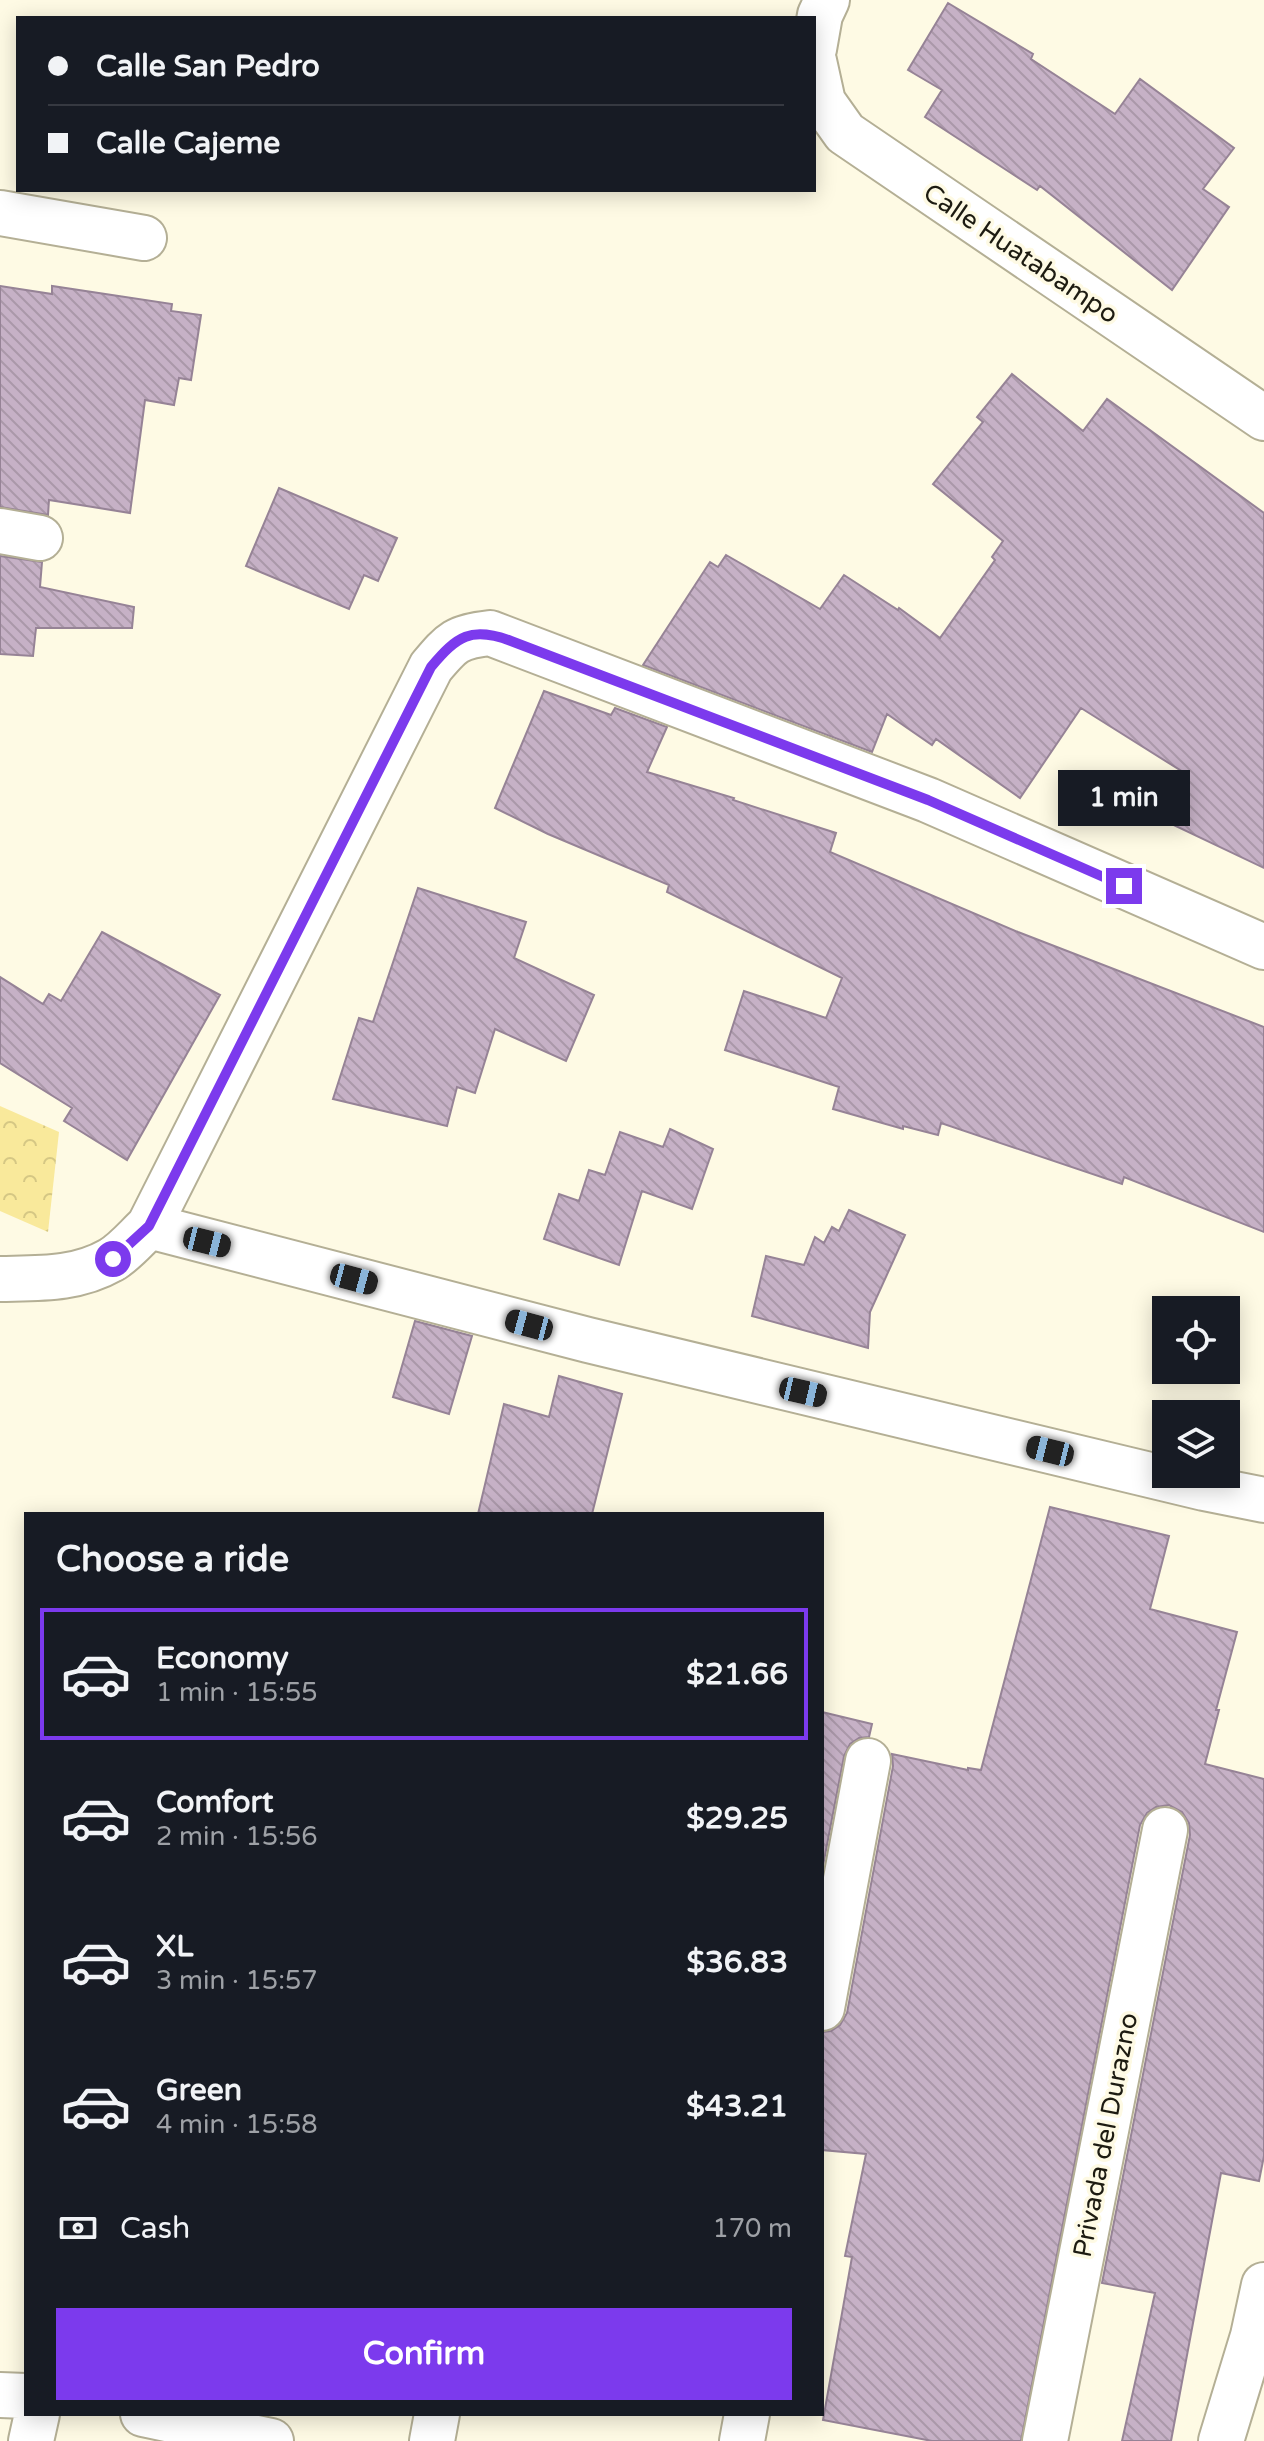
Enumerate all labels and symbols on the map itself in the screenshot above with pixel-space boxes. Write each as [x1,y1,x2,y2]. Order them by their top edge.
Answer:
street label: Calle Huatabampo [917,177,1124,330]
callout: 1 min [1058,770,1190,826]
route end [1106,868,1142,904]
car [181,1225,233,1259]
route start [95,1241,131,1277]
car [328,1261,380,1297]
car [503,1307,555,1343]
car [777,1375,829,1409]
car [1024,1434,1076,1468]
street label: Privada del Durazno [1067,2010,1144,2260]

